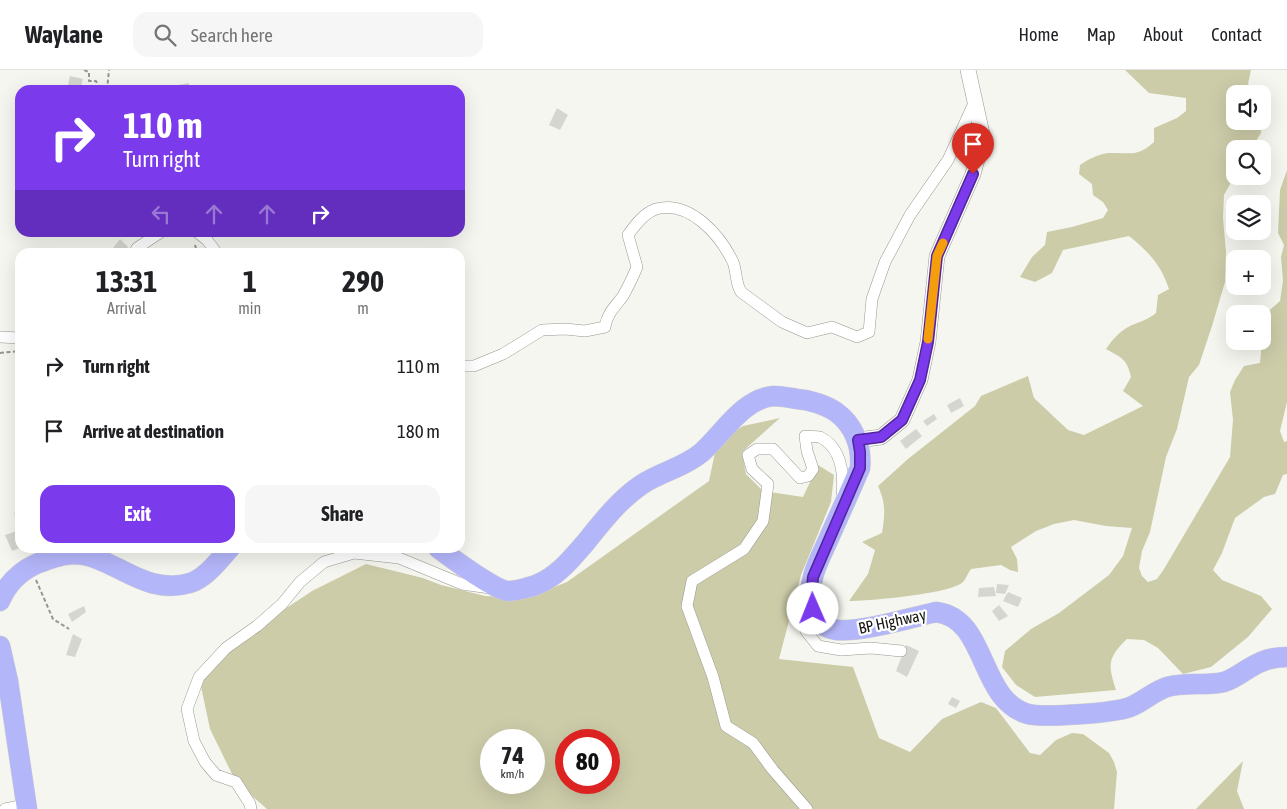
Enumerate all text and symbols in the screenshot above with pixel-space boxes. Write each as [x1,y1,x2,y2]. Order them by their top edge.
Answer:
search box [133,12,483,57]
text: Waylane [25,21,103,48]
icon: search [151,21,179,49]
text: Search here [191,24,273,46]
text: Home [1019,24,1059,45]
text: Map [1087,24,1116,45]
text: About [1144,24,1183,45]
text: Contact [1211,24,1262,45]
map controls [1226,85,1271,350]
button: sound [1226,85,1271,130]
icon: right [40,105,105,170]
text: 110 m [123,105,202,145]
pin [952,123,994,174]
icon: arrive [959,130,987,158]
button: search [1226,140,1271,185]
text: Turn right [123,146,200,172]
button: layers [1226,195,1271,240]
icon: left [147,200,175,228]
icon: ahead [200,200,228,228]
icon: ahead [253,200,281,228]
icon: right [306,200,334,228]
button: + [1226,250,1271,295]
text: 13:31 [96,264,157,298]
text: 1 [243,264,257,298]
text: 290 [342,264,384,298]
text: Arrival [107,299,146,317]
text: min [238,299,261,317]
text: m [357,299,369,317]
button: − [1226,305,1271,350]
icon: right [40,352,68,380]
text: Turn right [83,355,150,377]
text: 110 m [397,355,440,377]
icon: arrive [40,417,68,445]
text: Arrive at destination [83,420,224,442]
text: 180 m [397,420,440,442]
button: Exit [40,485,235,543]
button: Share [245,485,440,543]
position arrow [786,582,838,634]
street label: BP Highway [857,605,928,638]
speed limit sign: 80 [555,729,620,794]
text: 74 [501,741,524,769]
text: km/h [501,767,524,781]

